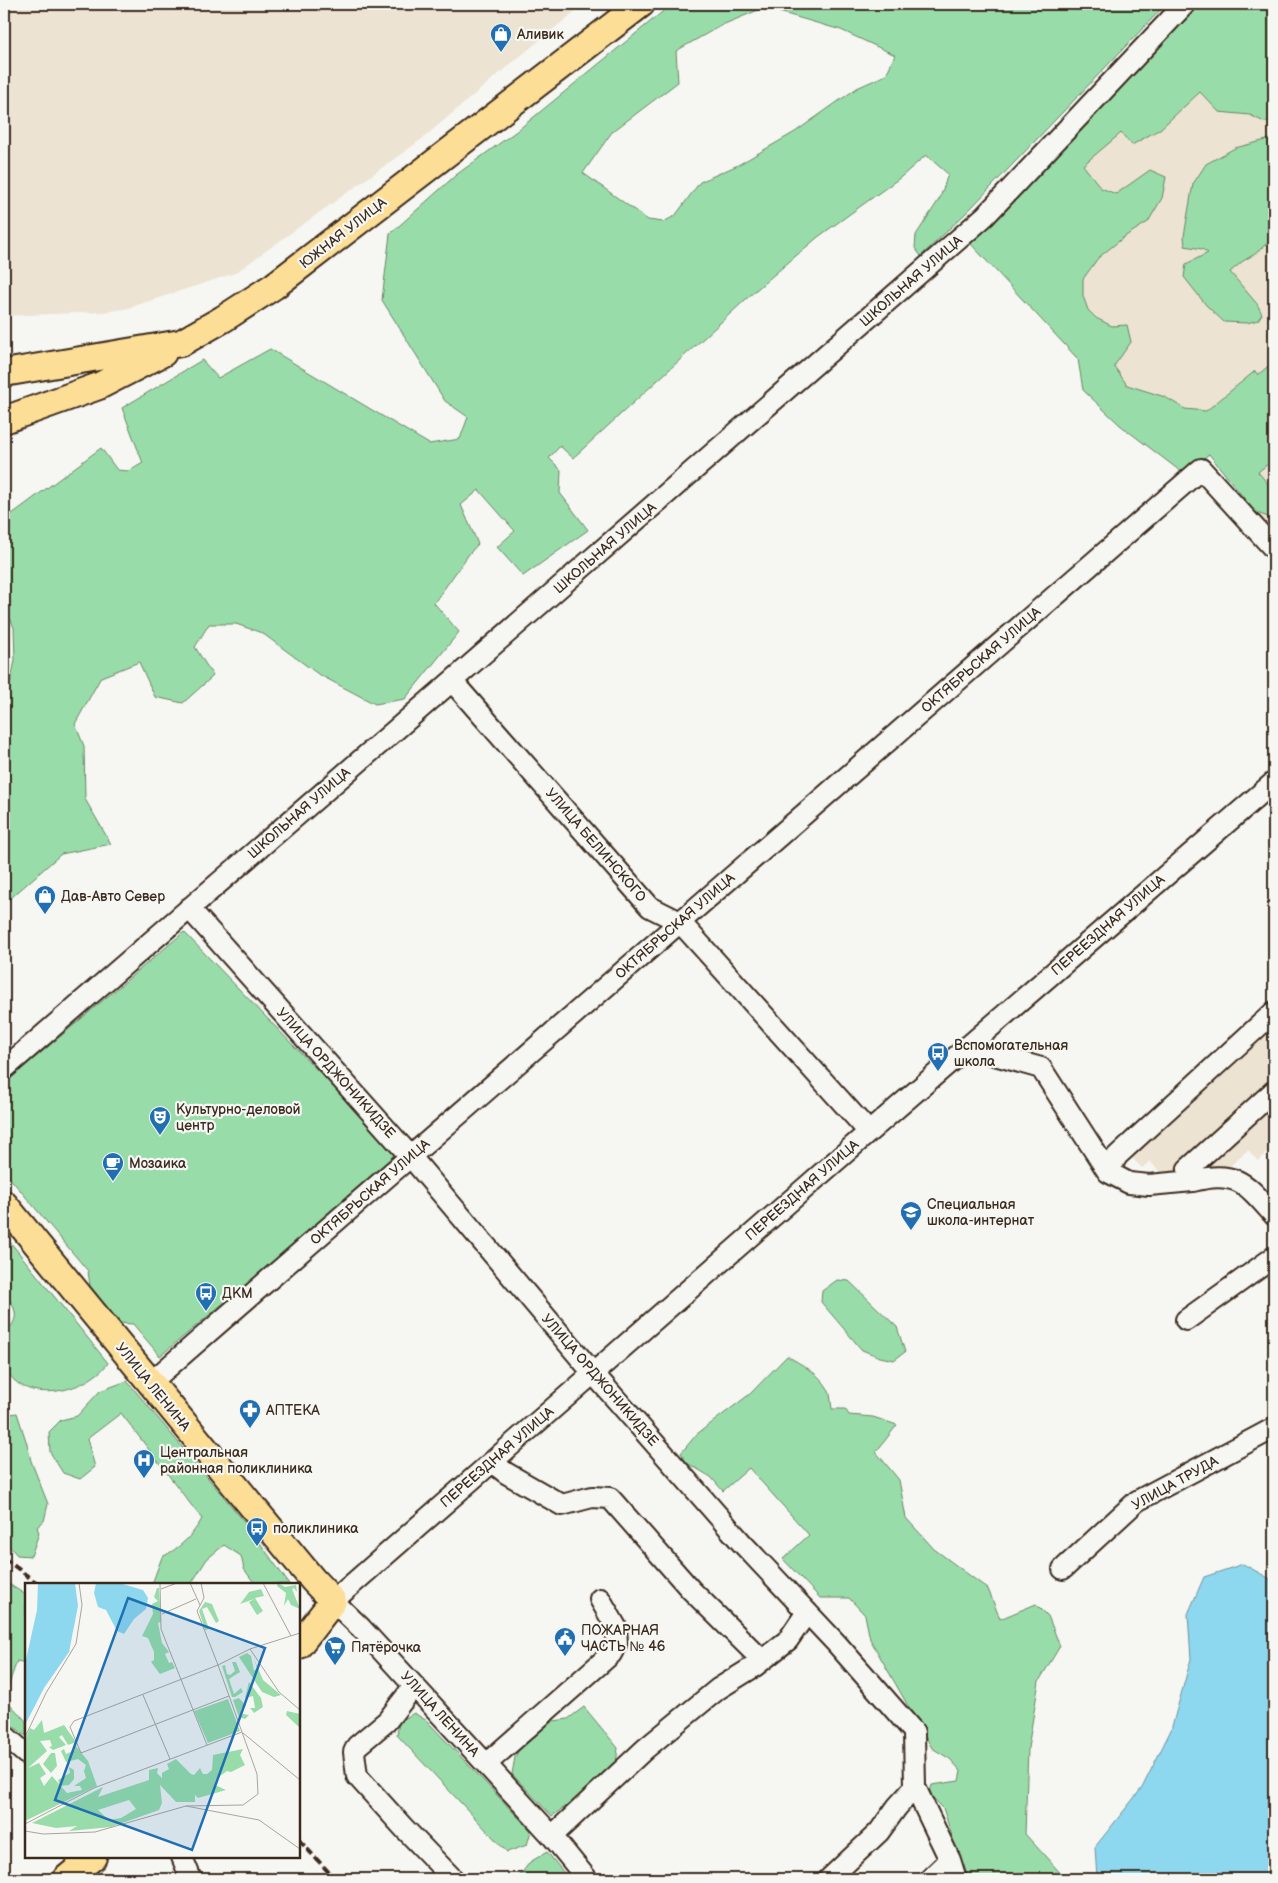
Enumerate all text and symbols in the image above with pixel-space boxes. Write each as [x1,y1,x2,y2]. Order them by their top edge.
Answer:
shop icon: Аливик [489,22,513,53]
place label: Аливик [516,26,564,43]
street label: ЮЖНАЯ УЛИЦА [296,194,390,272]
street label: ШКОЛЬНАЯ УЛИЦА [856,231,966,330]
street label: ШКОЛЬНАЯ УЛИЦА [550,498,660,597]
street label: ОКТЯБРЬСКАЯ УЛИЦА [918,603,1045,717]
street label: ШКОЛЬНАЯ УЛИЦА [244,763,354,862]
street label: УЛИЦА БЕЛИНСКОГО [542,785,650,905]
street label: ОКТЯБРЬСКАЯ УЛИЦА [612,869,739,983]
street label: ПЕРЕЕЗДНАЯ УЛИЦА [1048,871,1169,979]
shop icon: Дав-Авто Север [33,884,57,915]
place label: Дав-Авто Север [61,888,165,905]
street label: УЛИЦА ОРДЖОНИКИДЗЕ [273,1004,399,1142]
place label: Вспомогательная школа [954,1037,1068,1070]
bus stop icon: Вспомогательная школа [926,1041,950,1072]
place label: Культурно-деловой центр [176,1101,301,1134]
theatre icon: Культурно-деловой центр [148,1105,172,1136]
street label: ОКТЯБРЬСКАЯ УЛИЦА [307,1135,434,1249]
street label: ПЕРЕЕЗДНАЯ УЛИЦА [742,1136,863,1244]
cafe icon: Мозаика [101,1151,125,1182]
place label: Мозаика [129,1155,187,1172]
place label: Специальная школа-интернат [927,1196,1035,1229]
school or university icon: Специальная школа-интернат [899,1200,923,1231]
bus stop icon: ДКМ [194,1281,218,1312]
place label: ДКМ [222,1285,253,1302]
street label: УЛИЦА ОРДЖОНИКИДЗЕ [538,1311,662,1449]
street label: УЛИЦА ЛЕНИНА [112,1339,194,1435]
pharmacy icon: АПТЕКА [238,1398,262,1429]
place label: АПТЕКА [265,1402,320,1419]
street label: ПЕРЕЕЗДНАЯ УЛИЦА [437,1403,558,1511]
place label: Центральная районная поликлиника [160,1444,313,1477]
hospital icon: Центральная районная поликлиника [132,1448,156,1479]
street label: УЛИЦА ТРУДА [1129,1452,1222,1514]
bus stop icon: поликлиника [245,1516,269,1547]
place label: поликлиника [273,1520,359,1537]
inset map [25,1583,300,1858]
place label: ПОЖАРНАЯ ЧАСТЬ № 46 [581,1622,666,1655]
public building icon: ПОЖАРНАЯ ЧАСТЬ № 46 [553,1626,577,1657]
supermarket icon: Пятёрочка [323,1635,347,1666]
place label: Пятёрочка [351,1639,422,1656]
street label: УЛИЦА ЛЕНИНА [397,1668,483,1761]

